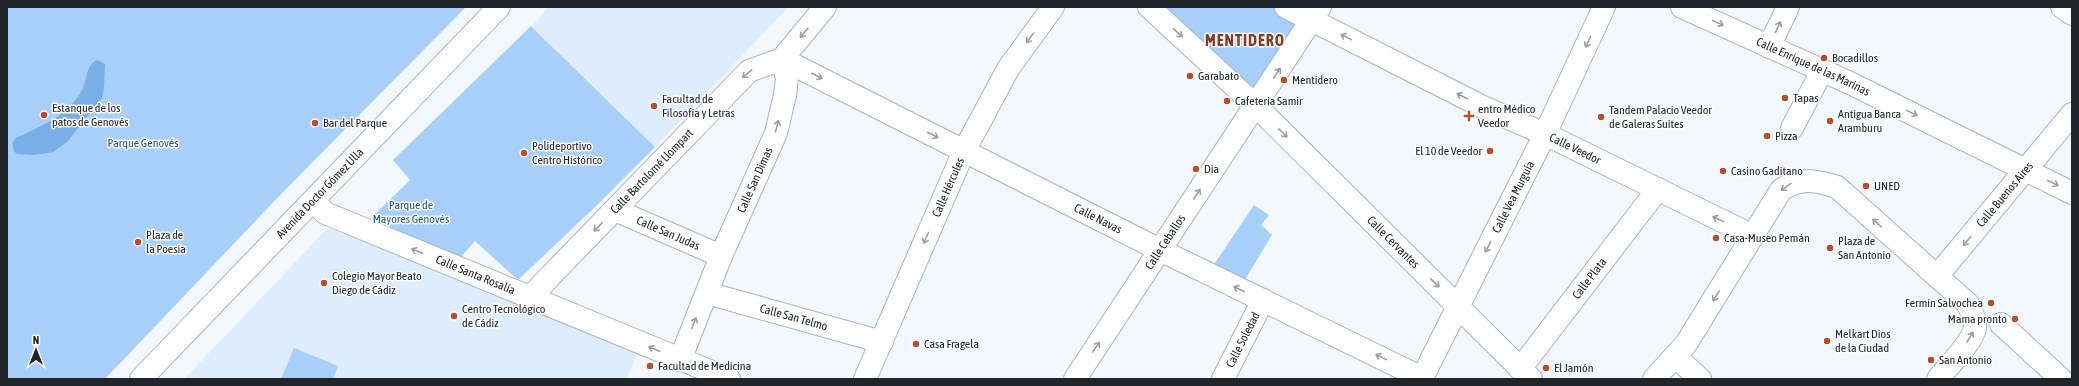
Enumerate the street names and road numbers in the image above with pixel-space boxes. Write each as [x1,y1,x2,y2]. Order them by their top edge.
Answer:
street label: Calle Enrique de las Marinas [1754,35,1872,99]
street label: Calle Bartolomé Llompart [608,126,696,217]
street label: Calle Veedor [1547,130,1603,167]
street label: Avenida Doctor Gómez Ulla [273,145,367,241]
street label: Calle San Dimas [734,145,776,215]
street label: Calle Hércules [929,155,967,219]
street label: Calle Vea Murguía [1489,158,1537,235]
street label: Calle Buenos Aires [1974,159,2036,230]
street label: Calle Navas [1072,201,1124,237]
street label: Calle Ceballos [1142,212,1188,272]
street label: Calle San Judas [634,213,702,253]
street label: Calle Cervantes [1364,213,1422,271]
street label: Calle Santa Rosalía [434,252,517,297]
street label: Calle Plata [1569,255,1610,302]
street label: Calle San Telmo [758,301,830,334]
street label: Calle Soledad [1223,310,1263,370]

